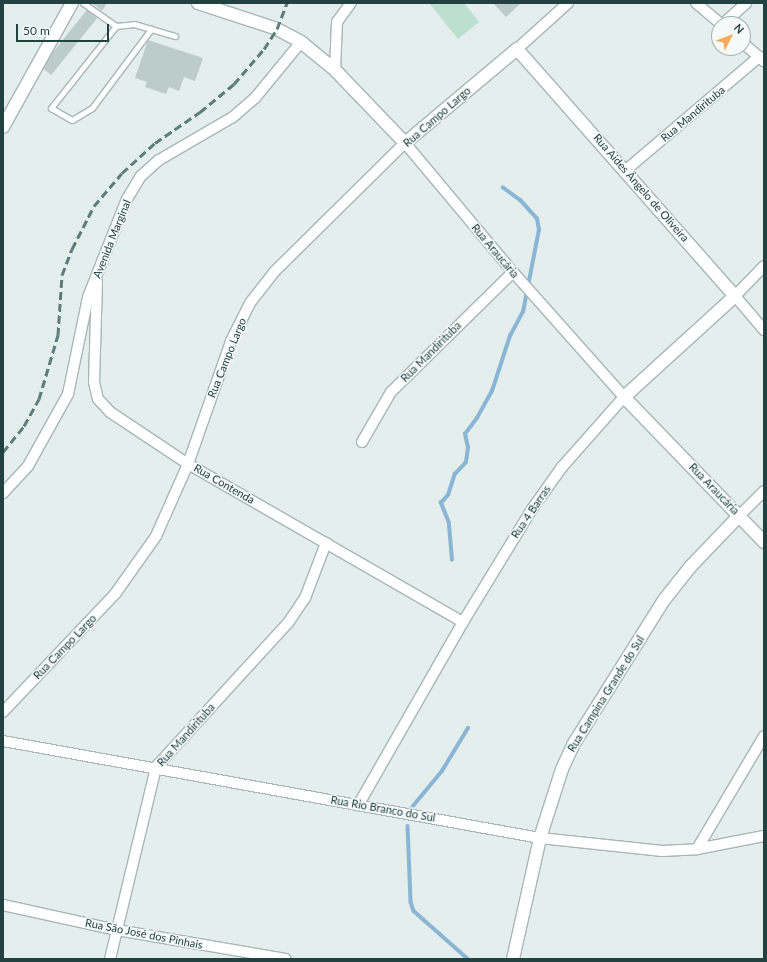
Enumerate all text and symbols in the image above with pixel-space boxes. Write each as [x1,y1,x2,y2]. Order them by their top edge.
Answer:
scale bar [18,16,111,42]
north arrow [711,16,751,56]
text: N [732,21,747,36]
text: 50 m [23,23,50,38]
street label: Rua Mandirituba [658,83,728,145]
street label: Rua Campo Largo [401,84,473,150]
street label: Rua Aides Ângelo de Oliveira [590,131,692,245]
street label: Avenida Marginal [90,198,134,280]
street label: Rua Araucária [468,221,522,281]
street label: Rua Campo Largo [205,316,249,400]
street label: Rua Mandirituba [398,319,464,385]
street label: Rua Araucária [686,460,742,518]
street label: Rua Contenda [191,461,257,507]
street label: Rua 4 Barras [508,483,554,541]
street label: Rua Campo Largo [31,612,99,682]
street label: Rua Campina Grande do Sul [565,634,647,754]
street label: Rua Mandirituba [154,701,218,769]
street label: Rua Rio Branco do Sul [330,793,436,825]
street label: Rua São José dos Pinhais [84,916,204,952]

